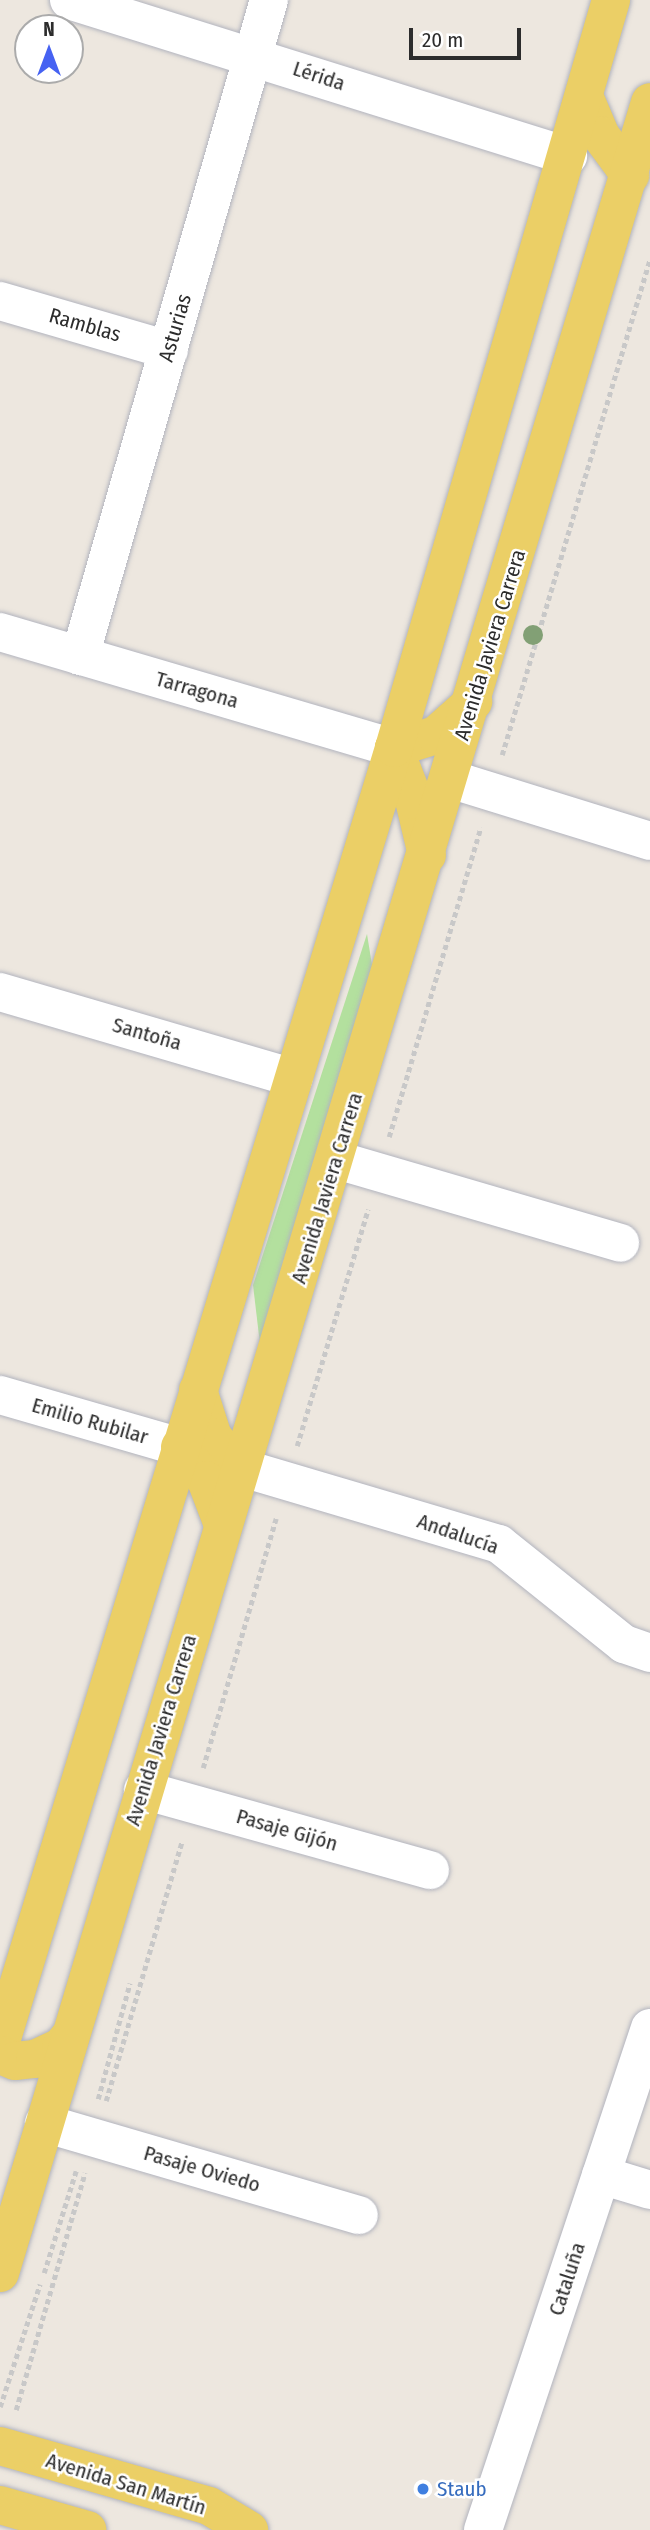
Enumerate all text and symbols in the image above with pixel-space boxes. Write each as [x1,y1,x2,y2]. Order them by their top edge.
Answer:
north arrow [14,14,84,84]
scale bar [412,14,524,58]
text: N [43,18,55,41]
text: 20 m [422,27,463,53]
street label: Lérida [290,56,348,96]
street label: Asturias [153,291,197,365]
street label: Ramblas [46,303,124,347]
street label: Avenida Javiera Carrera [449,546,531,744]
street label: Tarragona [153,666,241,714]
street label: Santoña [110,1012,184,1056]
street label: Avenida Javiera Carrera [286,1089,368,1287]
street label: Emilio Rubilar [29,1392,151,1450]
street label: Andalucía [414,1508,502,1560]
street label: Avenida Javiera Carrera [120,1631,202,1829]
street label: Pasaje Gijón [233,1804,341,1856]
street label: Pasaje Oviedo [141,2140,263,2198]
street label: Cataluña [543,2239,591,2319]
street label: Avenida San Martín [43,2448,209,2520]
place label: Staub [437,2476,487,2502]
marker: Staub [415,2481,431,2497]

